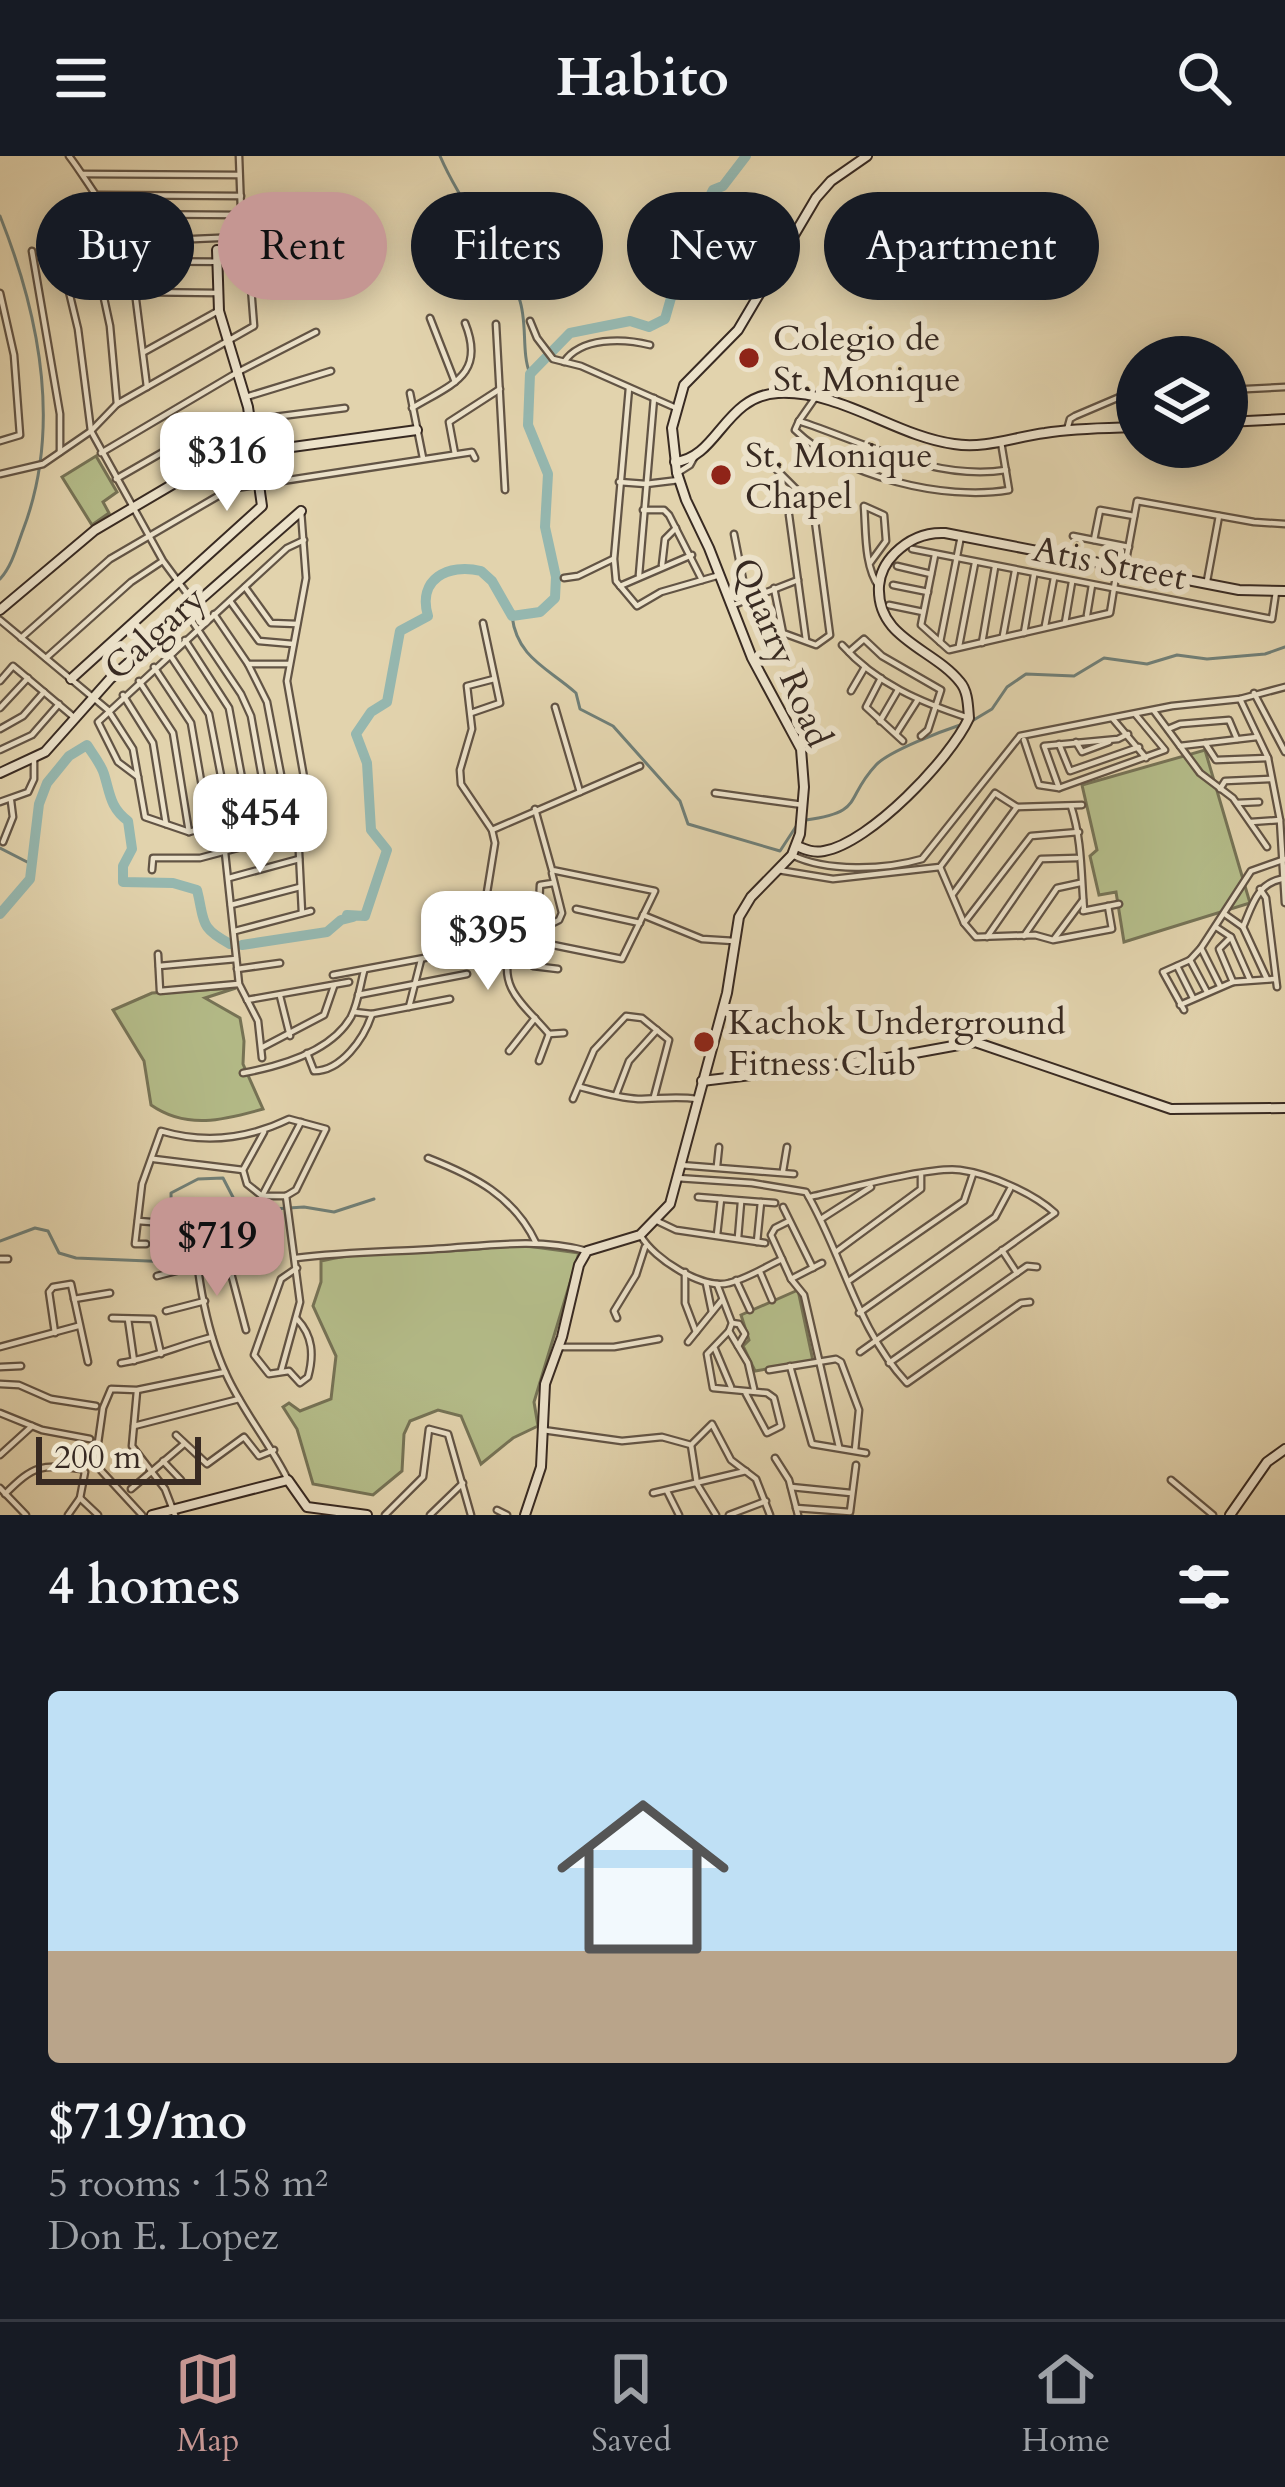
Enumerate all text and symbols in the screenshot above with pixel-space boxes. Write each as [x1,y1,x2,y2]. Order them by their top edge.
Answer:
text: Habito [556,42,729,115]
icon: menu [48,45,114,111]
icon: search [1171,45,1237,111]
chip: Buy [36,192,194,300]
chip: Rent [218,192,387,300]
chip: Filters [411,192,603,300]
chip: New [627,192,800,300]
chip: Apartment [824,192,1099,300]
place label: Colegio de St. Monique [773,314,961,404]
map controls [1116,336,1248,468]
button: layers [1116,336,1248,468]
marker: Colegio de St. Monique [736,345,762,371]
pin: $316 [156,412,298,514]
text: $316 [187,424,267,477]
place label: St. Monique Chapel [745,431,933,521]
marker: St. Monique Chapel [708,462,734,488]
street label: Atis Street [1029,525,1191,602]
street label: Quarry Road [720,551,843,754]
street label: Calgary [94,575,216,692]
pin: $454 [189,774,331,876]
text: $454 [220,786,300,839]
pin: $395 [417,891,559,993]
text: $395 [448,903,528,956]
place label: Kachok Underground Fitness Club [728,998,1066,1088]
marker: Kachok Underground Fitness Club [691,1029,717,1055]
pin: $719 [146,1197,288,1299]
text: $719 [177,1209,257,1262]
scale bar [36,1431,201,1484]
text: 200 m [54,1435,141,1480]
text: 4 homes [48,1552,240,1622]
icon: filters [1171,1554,1237,1620]
icon: home [535,1769,751,1985]
text: $719/mo [48,2087,247,2157]
text: 5 rooms · 158 m² [48,2157,328,2210]
text: Don E. Lopez [48,2210,278,2263]
tab: Map [175,2346,241,2463]
tab: Saved [591,2346,671,2463]
tab: Home [1022,2346,1110,2463]

